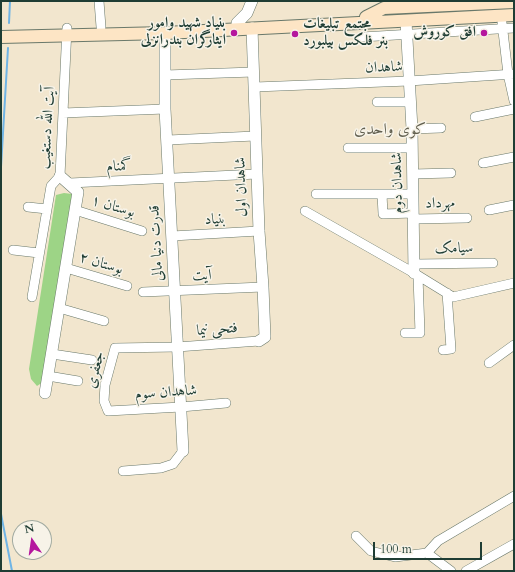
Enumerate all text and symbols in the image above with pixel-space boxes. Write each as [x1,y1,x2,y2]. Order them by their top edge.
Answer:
place label: بنیاد شهید وامور ایثارگران بندرانزلی [141,15,226,50]
place label: مجتمع تبلیغات بنر فلکس بیلبورد [303,16,388,51]
place label: افق کوروش [413,24,476,42]
marker: بنیاد شهید وامور ایثارگران بندرانزلی [229,28,239,38]
marker: افق کوروش [479,28,489,38]
marker: مجتمع تبلیغات بنر فلکس بیلبورد [290,29,300,39]
street label: شاهدان [365,58,403,78]
street label: آیت الله دستغیب [37,86,59,170]
district label: کوی واحدی [354,120,426,140]
street label: شاهدان دوم [388,152,408,214]
street label: گمنام [106,157,132,177]
street label: شاهدان اول [232,157,252,217]
street label: بوستان ۱ [89,192,137,222]
street label: مهرداد [425,195,455,213]
street label: قدرت دنیا مالی [146,204,168,282]
street label: بنیاد [204,210,226,230]
street label: سیامک [435,240,473,258]
street label: بوستان ۲ [77,249,125,279]
street label: آیت [192,267,212,285]
street label: فتحی نیما [196,320,238,340]
street label: جعفری [83,350,109,390]
street label: شاهدان سوم [134,382,198,404]
north arrow [12,520,52,560]
text: N [23,520,36,537]
scale bar [375,534,484,560]
text: 100 m [380,541,412,557]

